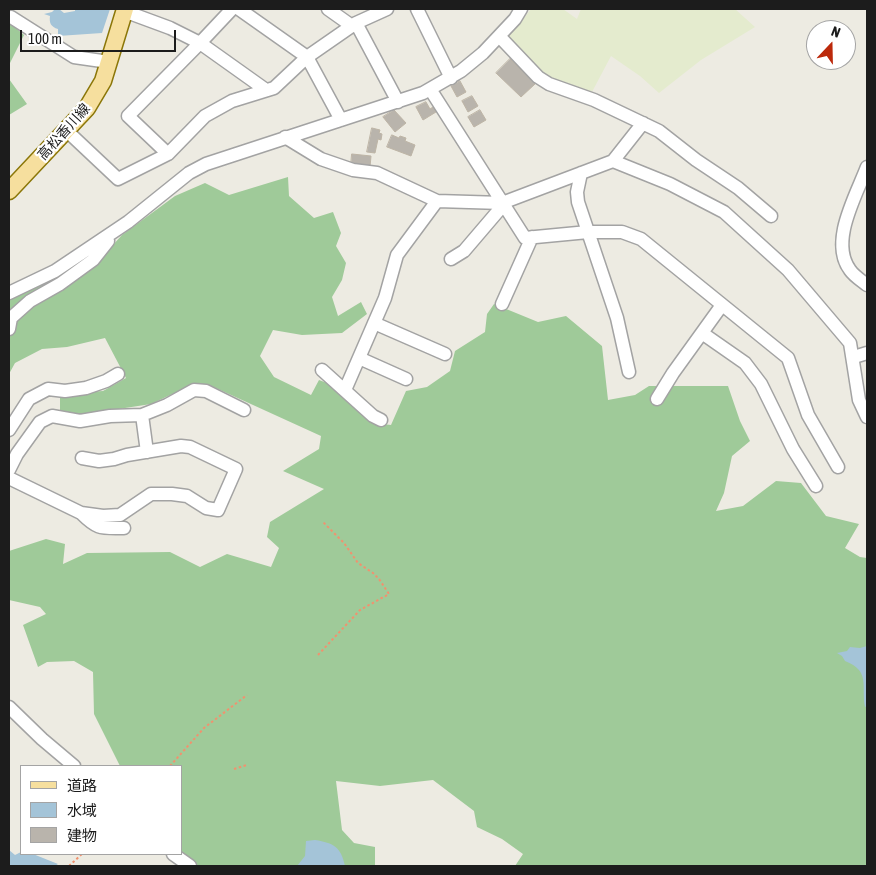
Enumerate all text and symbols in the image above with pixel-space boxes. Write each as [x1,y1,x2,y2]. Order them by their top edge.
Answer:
scale bar [22,20,179,52]
north arrow [806,20,856,70]
text: N [829,23,843,41]
text: 100 m [28,30,62,47]
street label: 高松香川線 [34,100,94,164]
legend [20,765,182,855]
text: 道路 [67,777,97,794]
text: 水域 [67,802,97,819]
text: 建物 [67,827,97,844]

